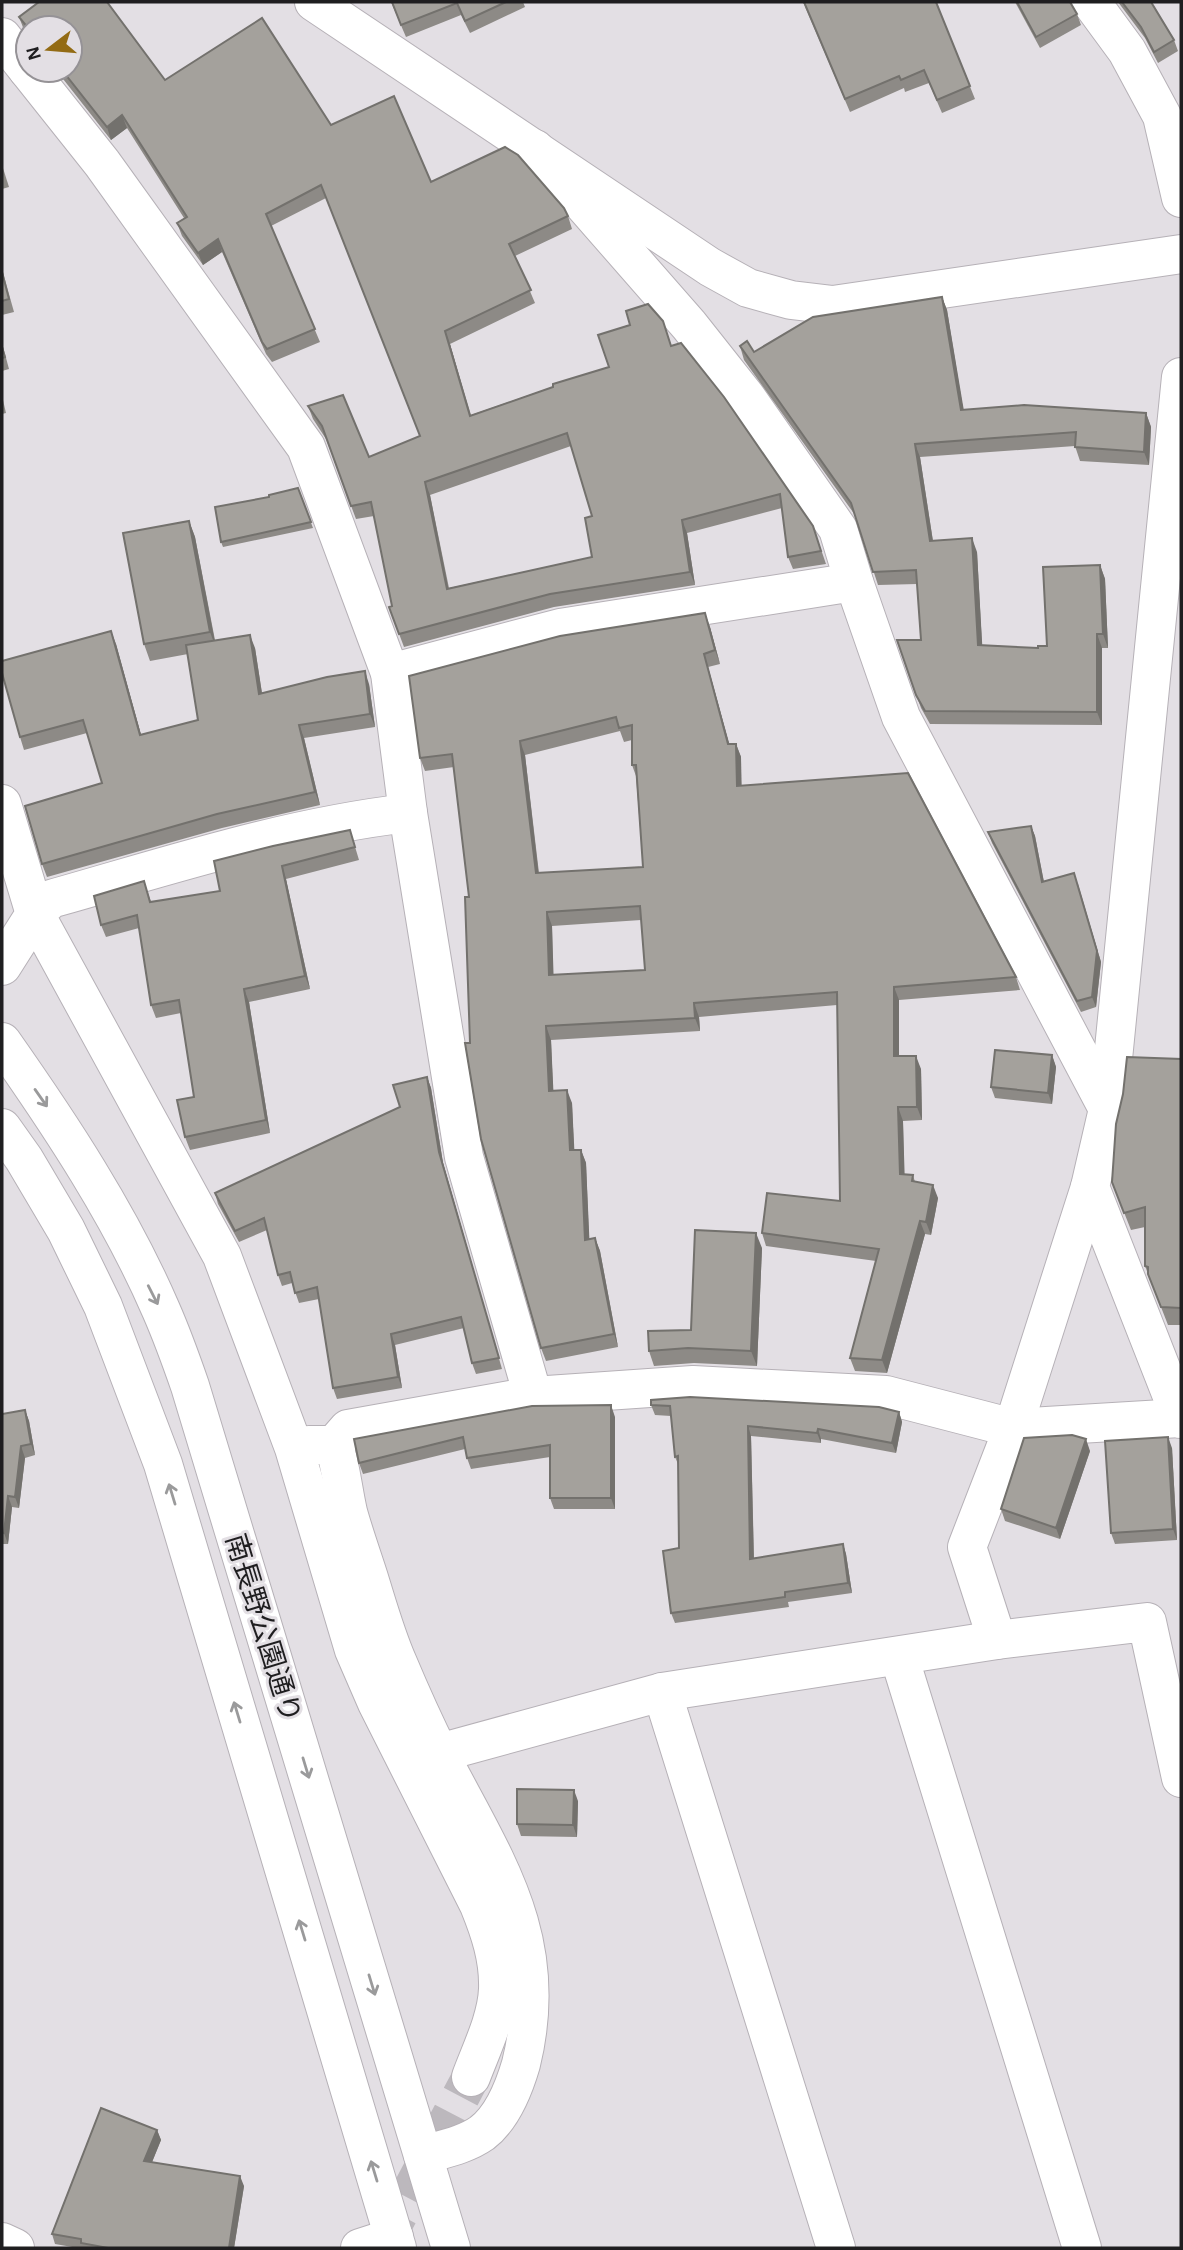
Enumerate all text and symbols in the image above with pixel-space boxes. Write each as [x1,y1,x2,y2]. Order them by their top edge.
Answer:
north arrow [14,14,84,84]
text: N [23,44,45,62]
one-way arrow [34,1088,48,1107]
one-way arrow [147,1284,161,1305]
one-way arrow [164,1483,177,1505]
street label: 南長野公園通り [220,1530,306,1726]
one-way arrow [229,1701,242,1723]
one-way arrow [300,1756,313,1778]
one-way arrow [294,1919,307,1941]
one-way arrow [366,1974,379,1996]
one-way arrow [367,2160,380,2182]

